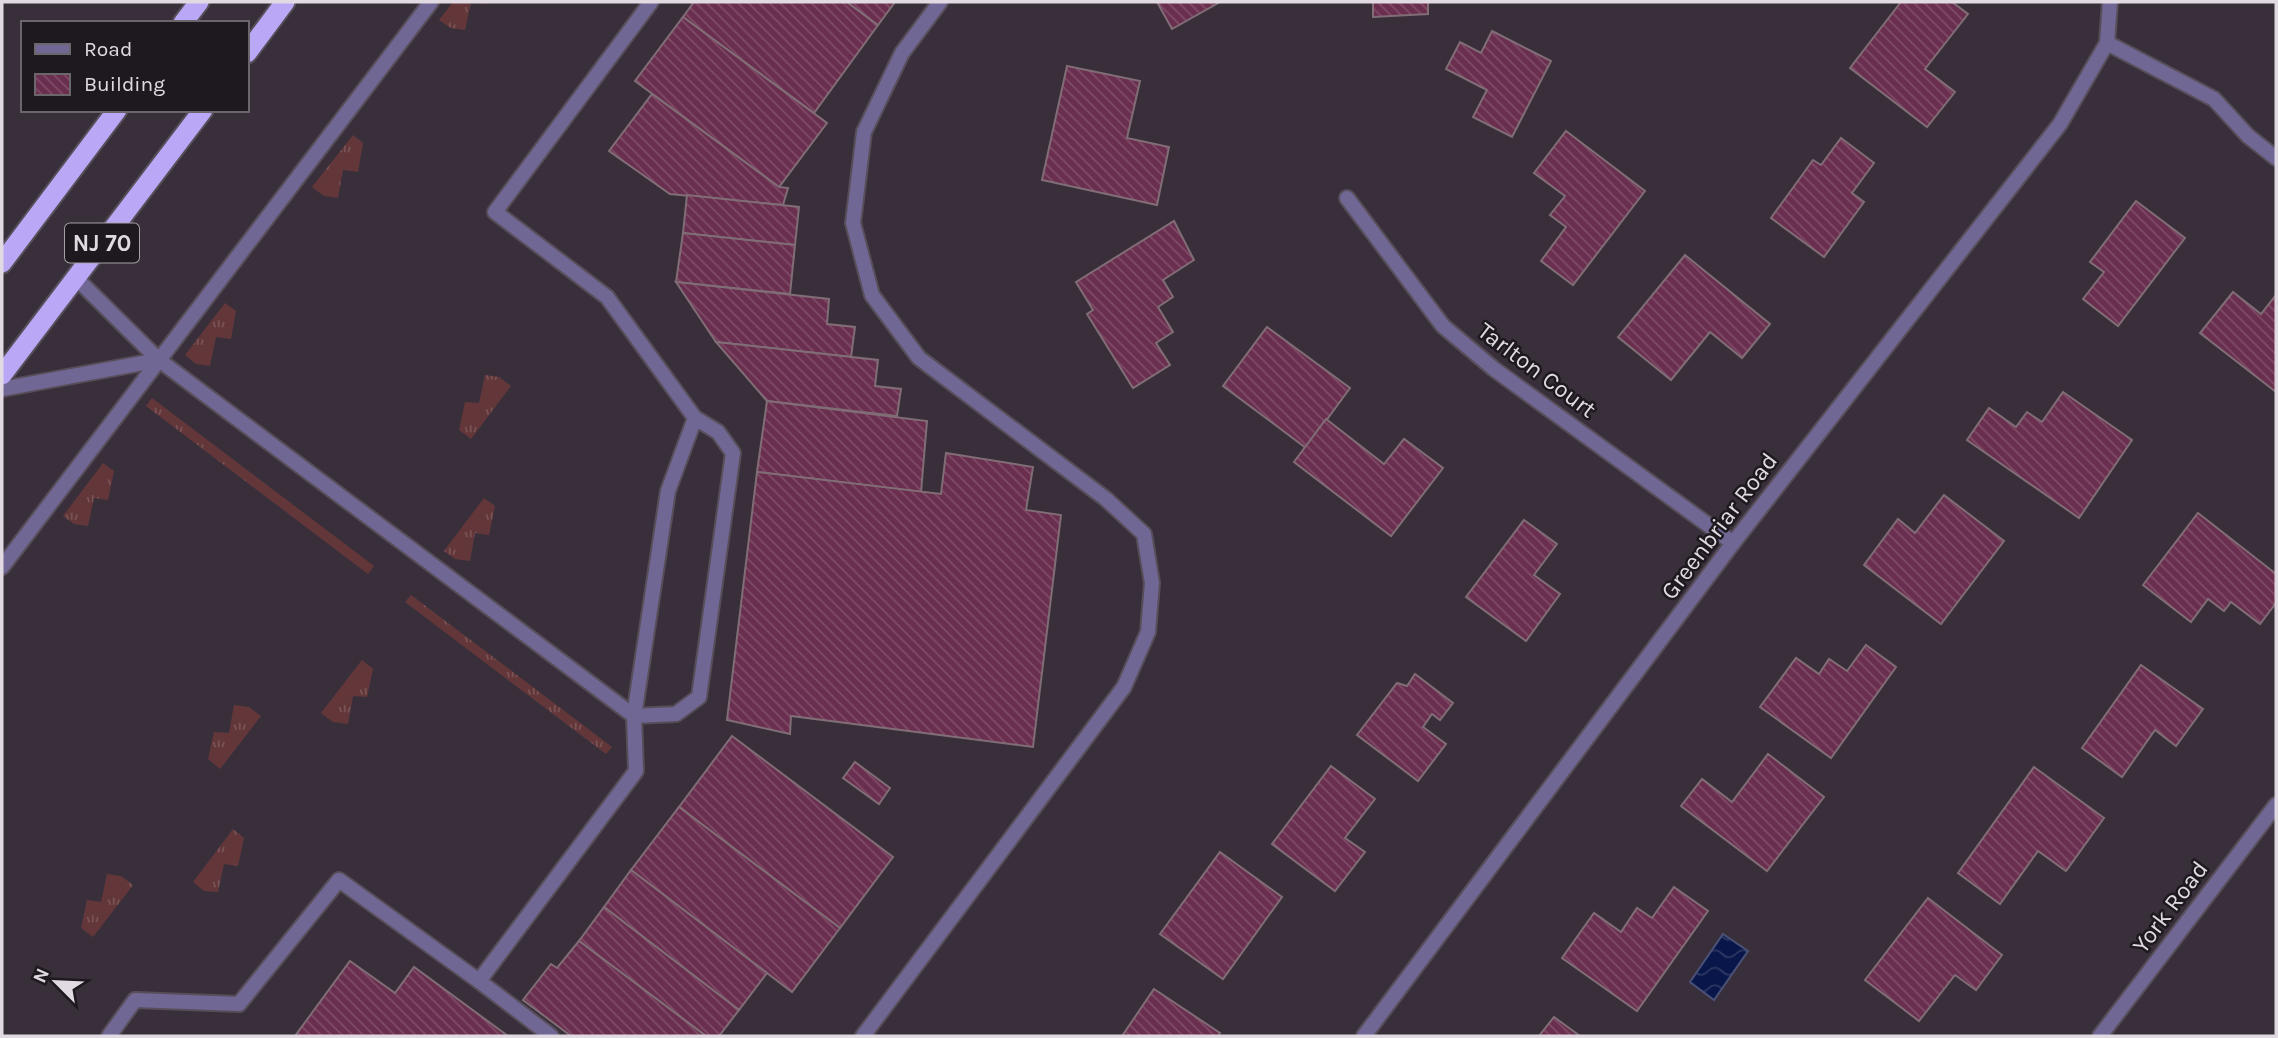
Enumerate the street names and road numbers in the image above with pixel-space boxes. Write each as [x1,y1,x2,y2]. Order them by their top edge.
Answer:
road number: NJ 70 [65,224,139,262]
street label: Tarlton Court [1472,316,1602,424]
street label: Greenbriar Road [1655,447,1783,605]
street label: York Road [2126,855,2214,959]

